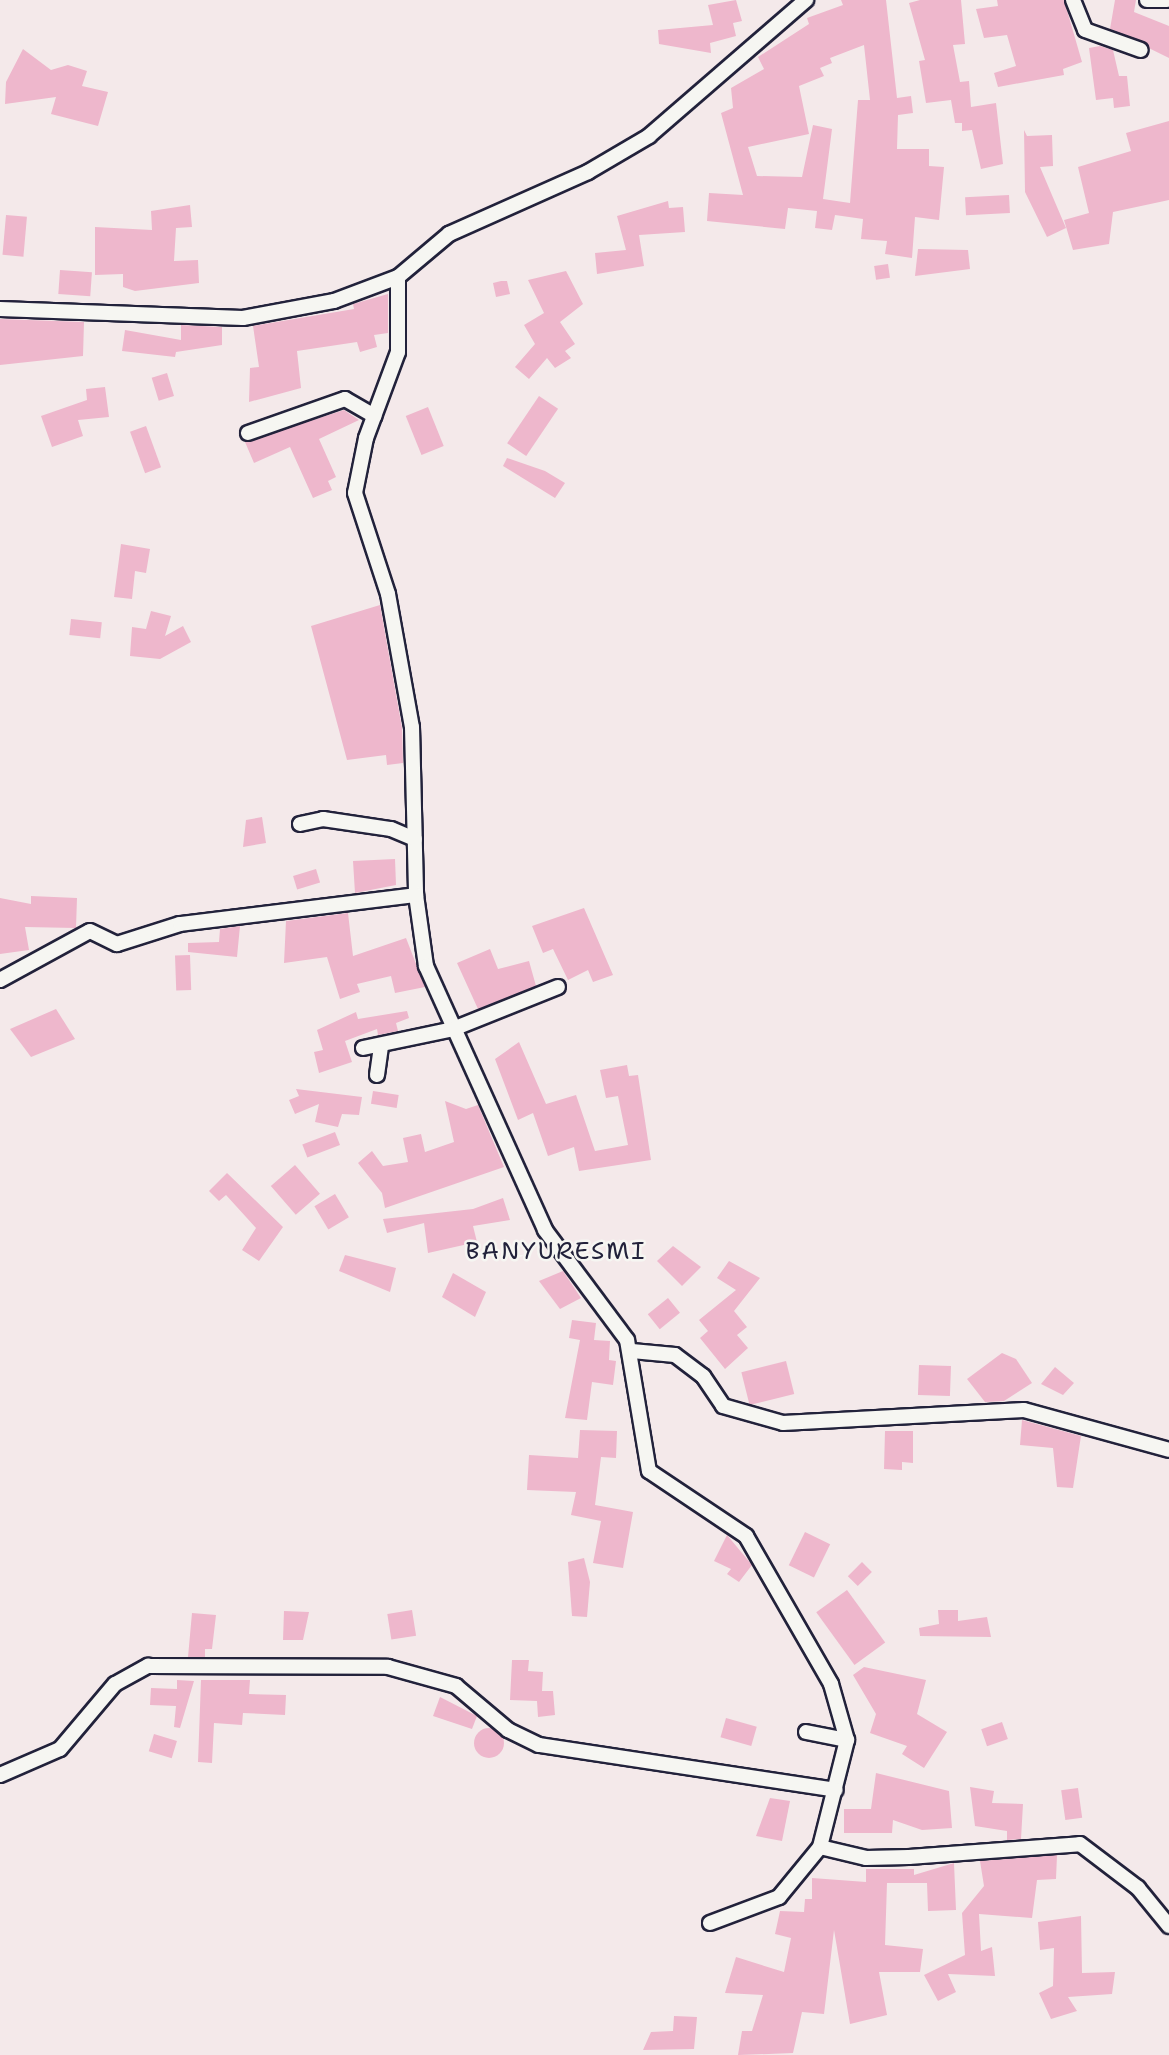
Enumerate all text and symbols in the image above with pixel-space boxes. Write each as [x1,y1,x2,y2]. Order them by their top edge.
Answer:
district label: BANYURESMI [467,1238,645,1266]

